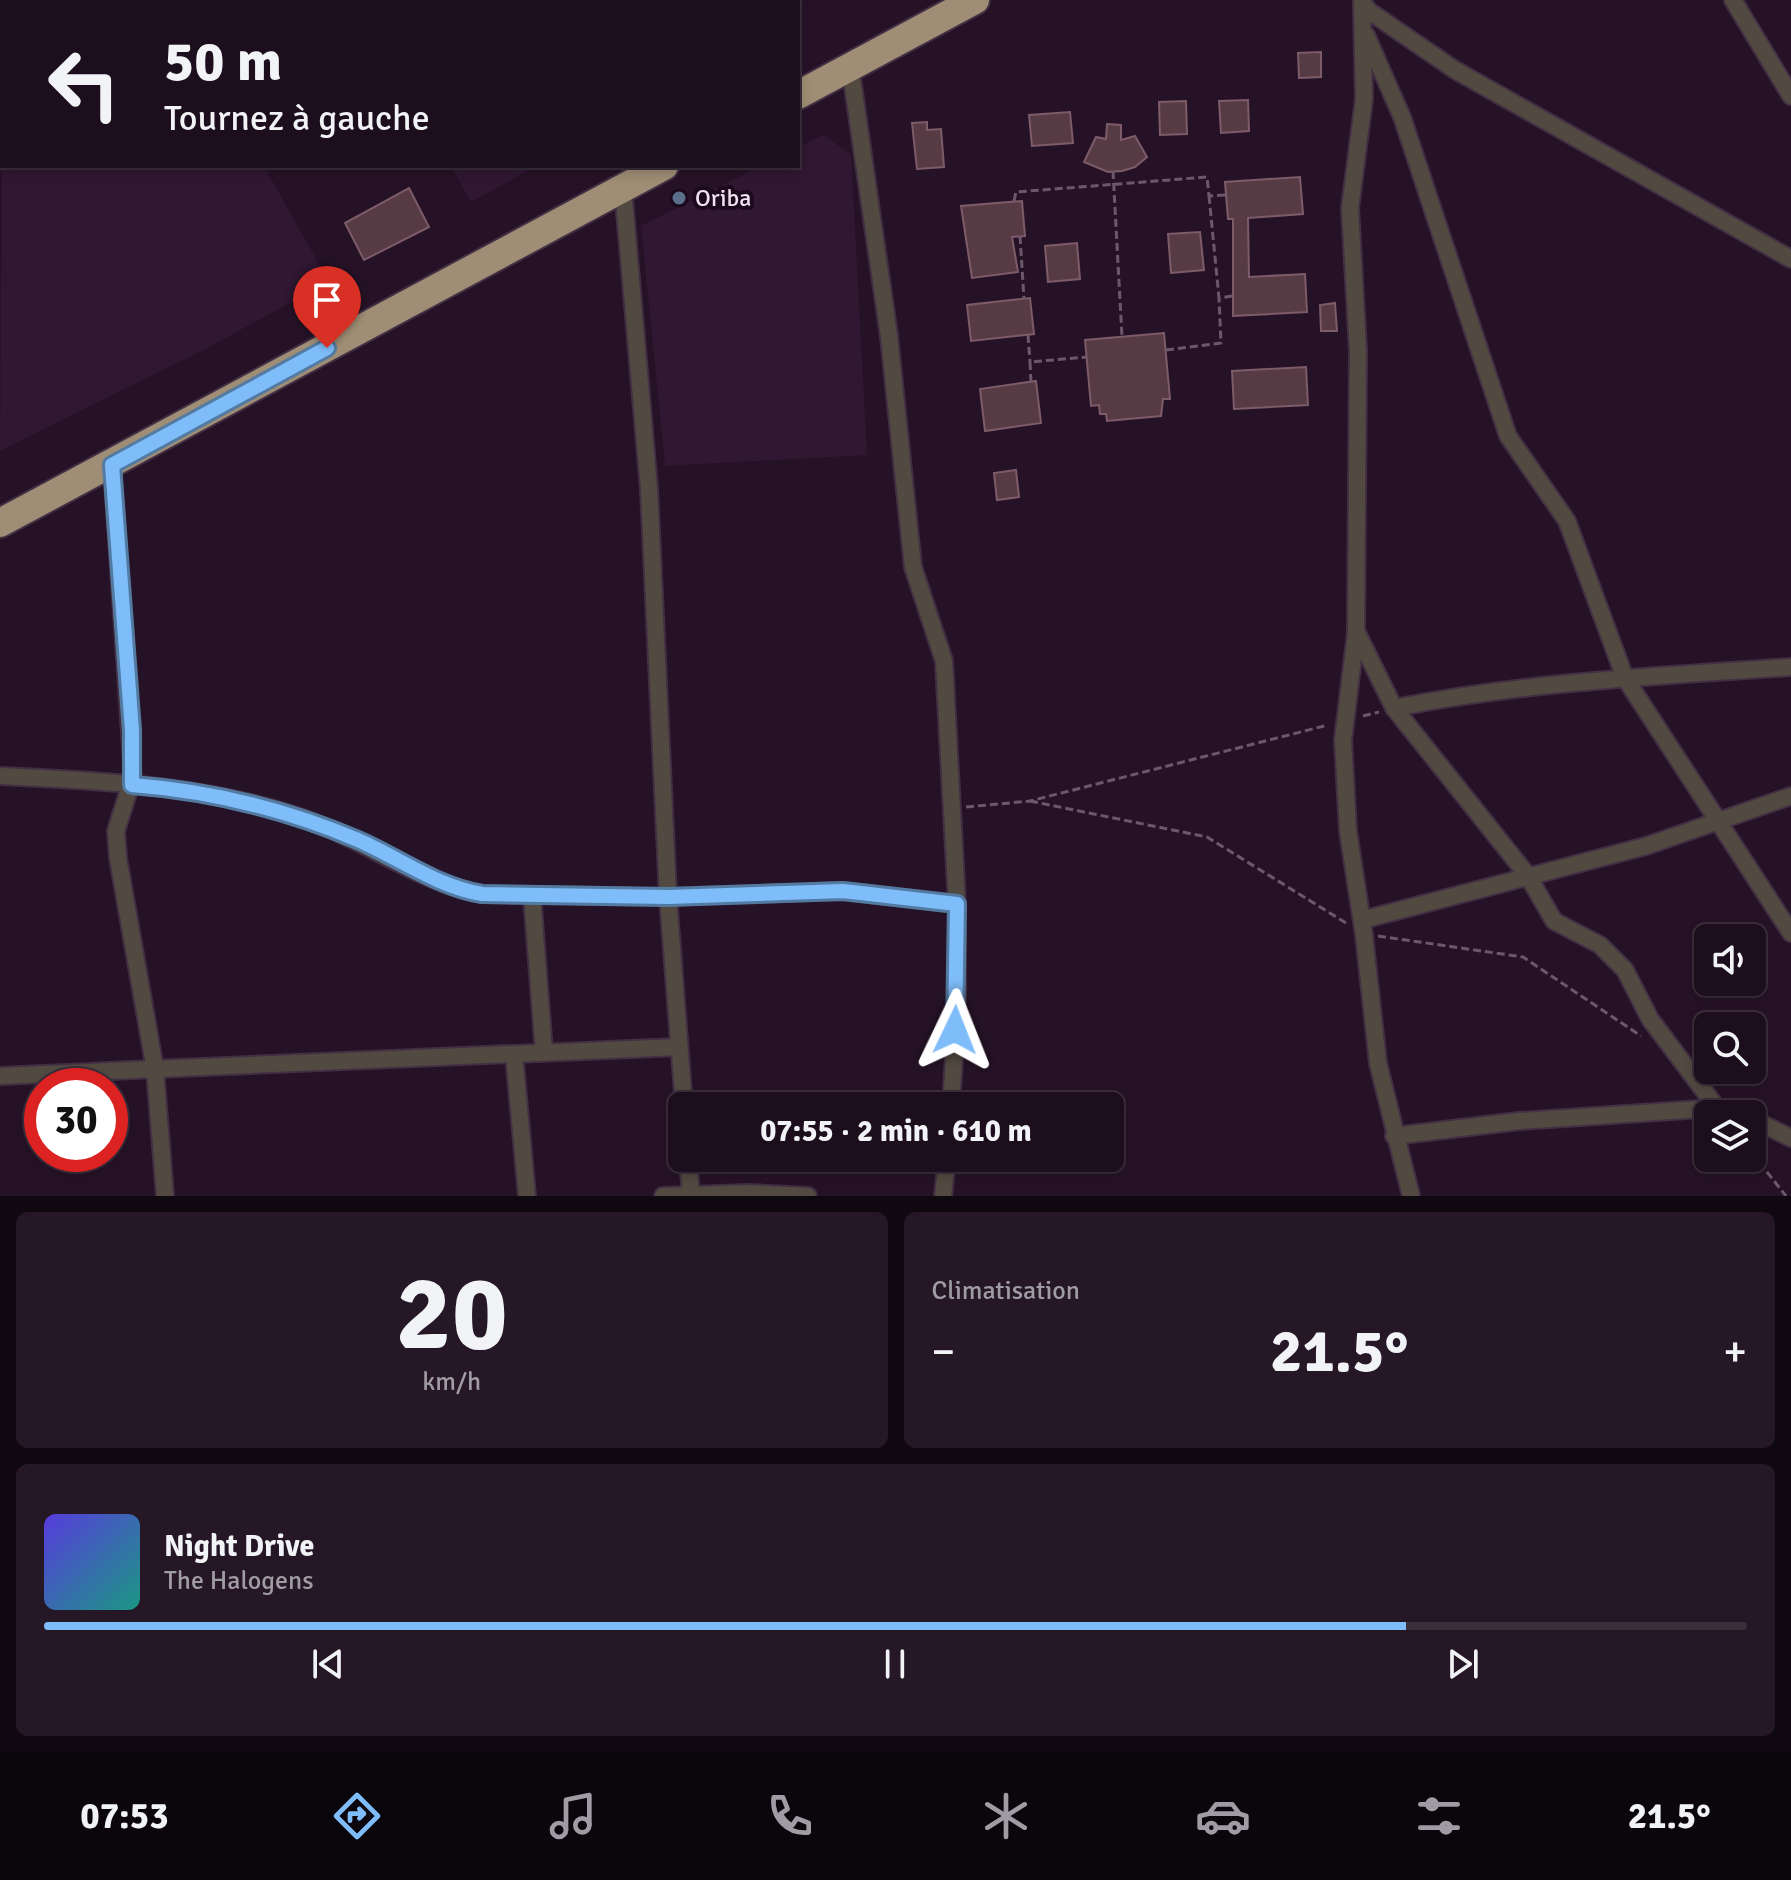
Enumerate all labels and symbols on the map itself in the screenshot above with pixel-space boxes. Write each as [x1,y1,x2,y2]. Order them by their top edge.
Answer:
place label: Oriba [695,183,751,213]
marker: Oriba [670,189,688,207]
pin [293,266,361,348]
position arrow [913,988,997,1072]
speed limit sign: 30 [24,1068,128,1172]

